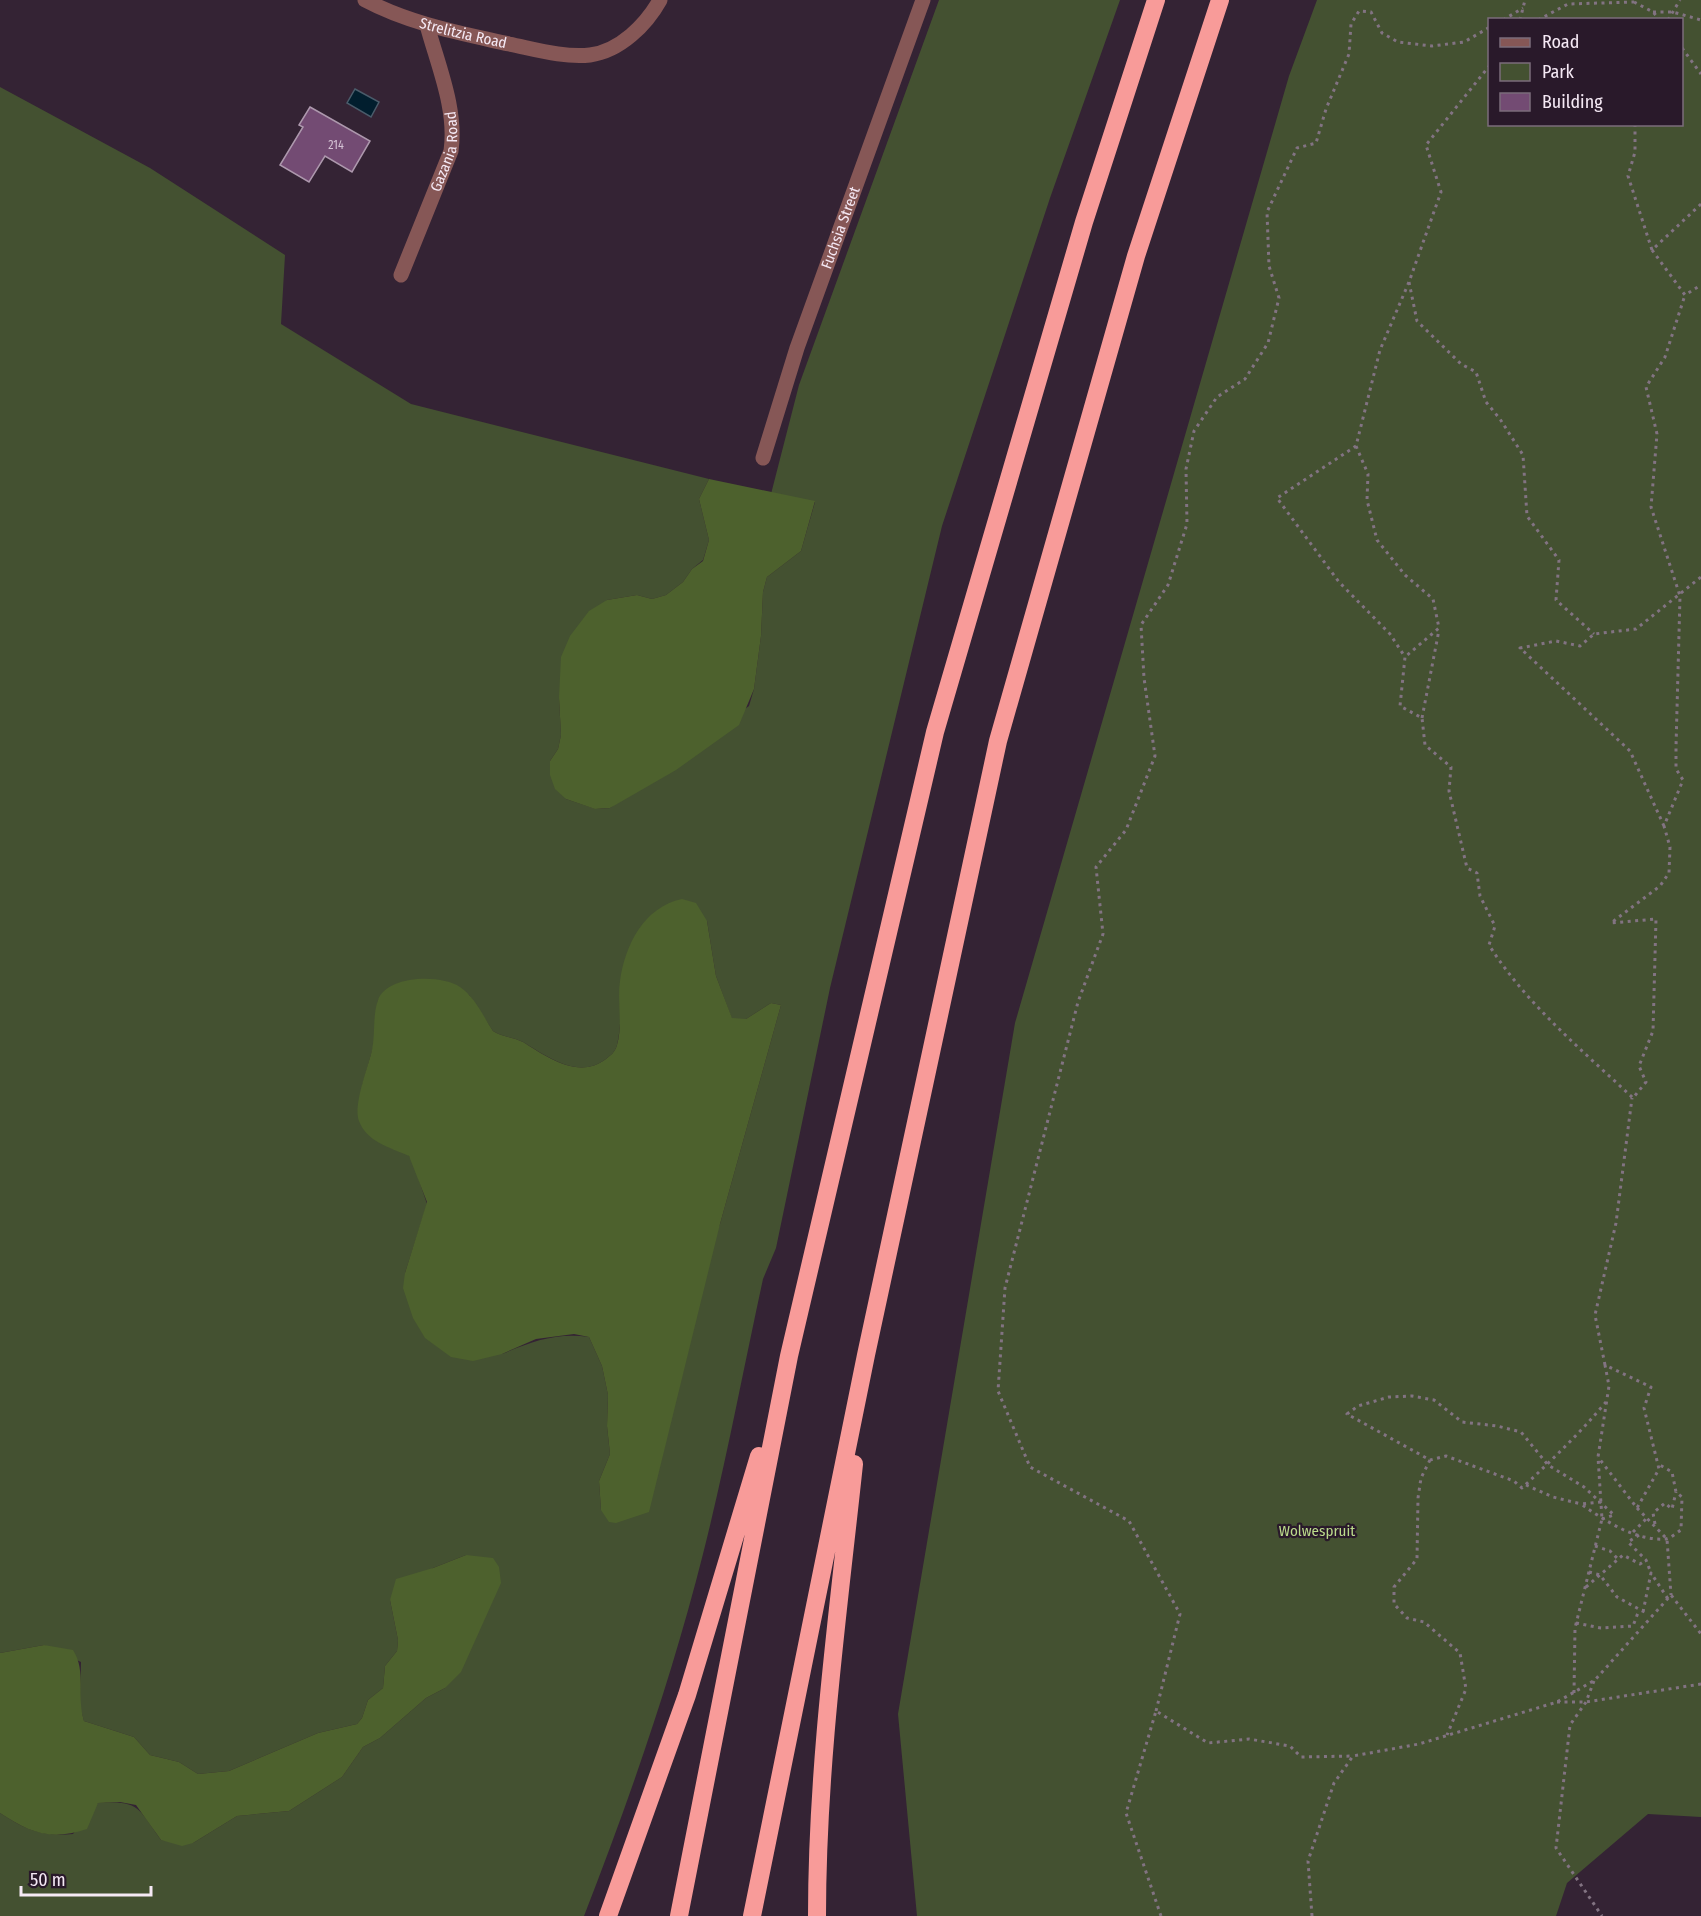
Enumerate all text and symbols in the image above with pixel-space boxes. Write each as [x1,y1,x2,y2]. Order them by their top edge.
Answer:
street label: Strelitzia Road [417,14,508,52]
legend [1488,18,1683,126]
text: Road [1542,31,1579,53]
text: Park [1542,61,1575,83]
text: Building [1542,91,1603,113]
street label: Gazania Road [427,110,461,194]
house number: 214 [328,138,344,152]
street label: Fuchsia Street [817,184,864,271]
park label: Wolwespruit [1279,1522,1355,1540]
scale bar [21,1859,152,1897]
text: 50 m [30,1869,66,1891]

